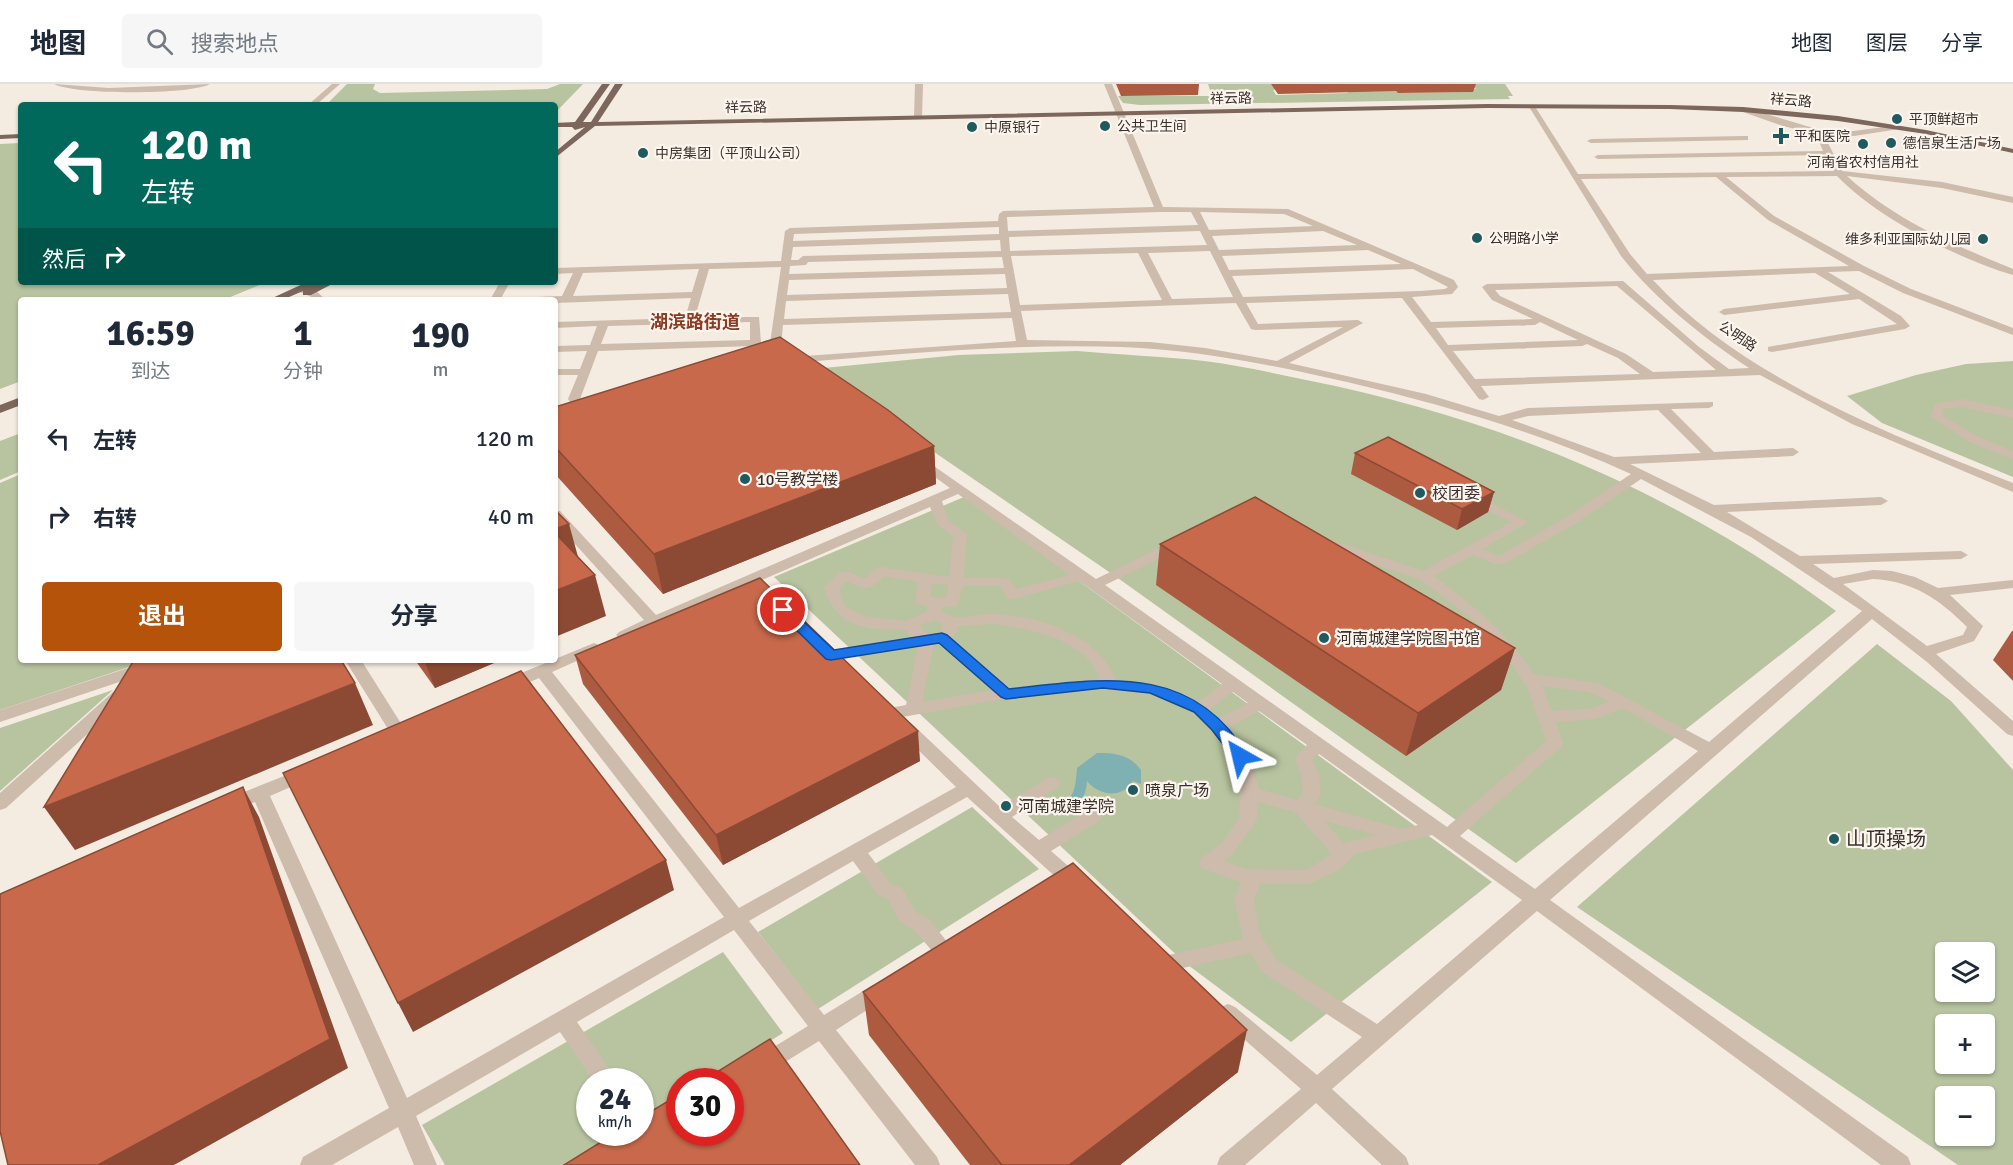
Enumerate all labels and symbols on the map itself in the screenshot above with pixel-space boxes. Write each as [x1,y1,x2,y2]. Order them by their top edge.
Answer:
street label: 祥云路 [1210,90,1252,107]
street label: 祥云路 [1769,90,1813,111]
street label: 祥云路 [725,99,767,116]
place label: 平顶鲜超市 [1909,111,1979,128]
marker: 平顶鲜超市 [1890,112,1904,126]
place label: 公共卫生间 [1117,118,1187,135]
place label: 中原银行 [984,119,1040,136]
marker: 公共卫生间 [1098,119,1112,133]
marker: 中原银行 [965,120,979,134]
marker: 平和医院 [1772,127,1790,145]
place label: 平和医院 [1794,128,1850,145]
place label: 德信泉生活广场 [1903,135,2001,152]
marker: 德信泉生活广场 [1884,136,1898,150]
marker: 河南省农村信用社 [1856,137,1870,151]
place label: 中房集团（平顶山公司） [655,145,809,162]
marker: 中房集团（平顶山公司） [636,146,650,160]
place label: 河南省农村信用社 [1807,154,1919,171]
place label: 公明路小学 [1489,230,1559,247]
marker: 公明路小学 [1470,231,1484,245]
place label: 维多利亚国际幼儿园 [1845,231,1971,248]
marker: 维多利亚国际幼儿园 [1976,232,1990,246]
district label: 湖滨路街道 [650,311,740,333]
street label: 公明路 [1716,318,1760,355]
place label: 10号教学楼 [757,470,838,490]
marker: 10号教学楼 [738,472,752,486]
place label: 校团委 [1432,484,1480,504]
marker: 校团委 [1413,486,1427,500]
pin [757,584,808,635]
place label: 河南城建学院图书馆 [1336,629,1480,649]
marker: 河南城建学院图书馆 [1317,631,1331,645]
position arrow [1208,724,1272,788]
place label: 喷泉广场 [1145,781,1209,801]
marker: 喷泉广场 [1126,783,1140,797]
place label: 河南城建学院 [1018,797,1114,817]
marker: 河南城建学院 [999,799,1013,813]
place label: 山顶操场 [1846,827,1926,852]
marker: 山顶操场 [1827,832,1841,846]
speed limit sign: 30 [666,1068,744,1146]

